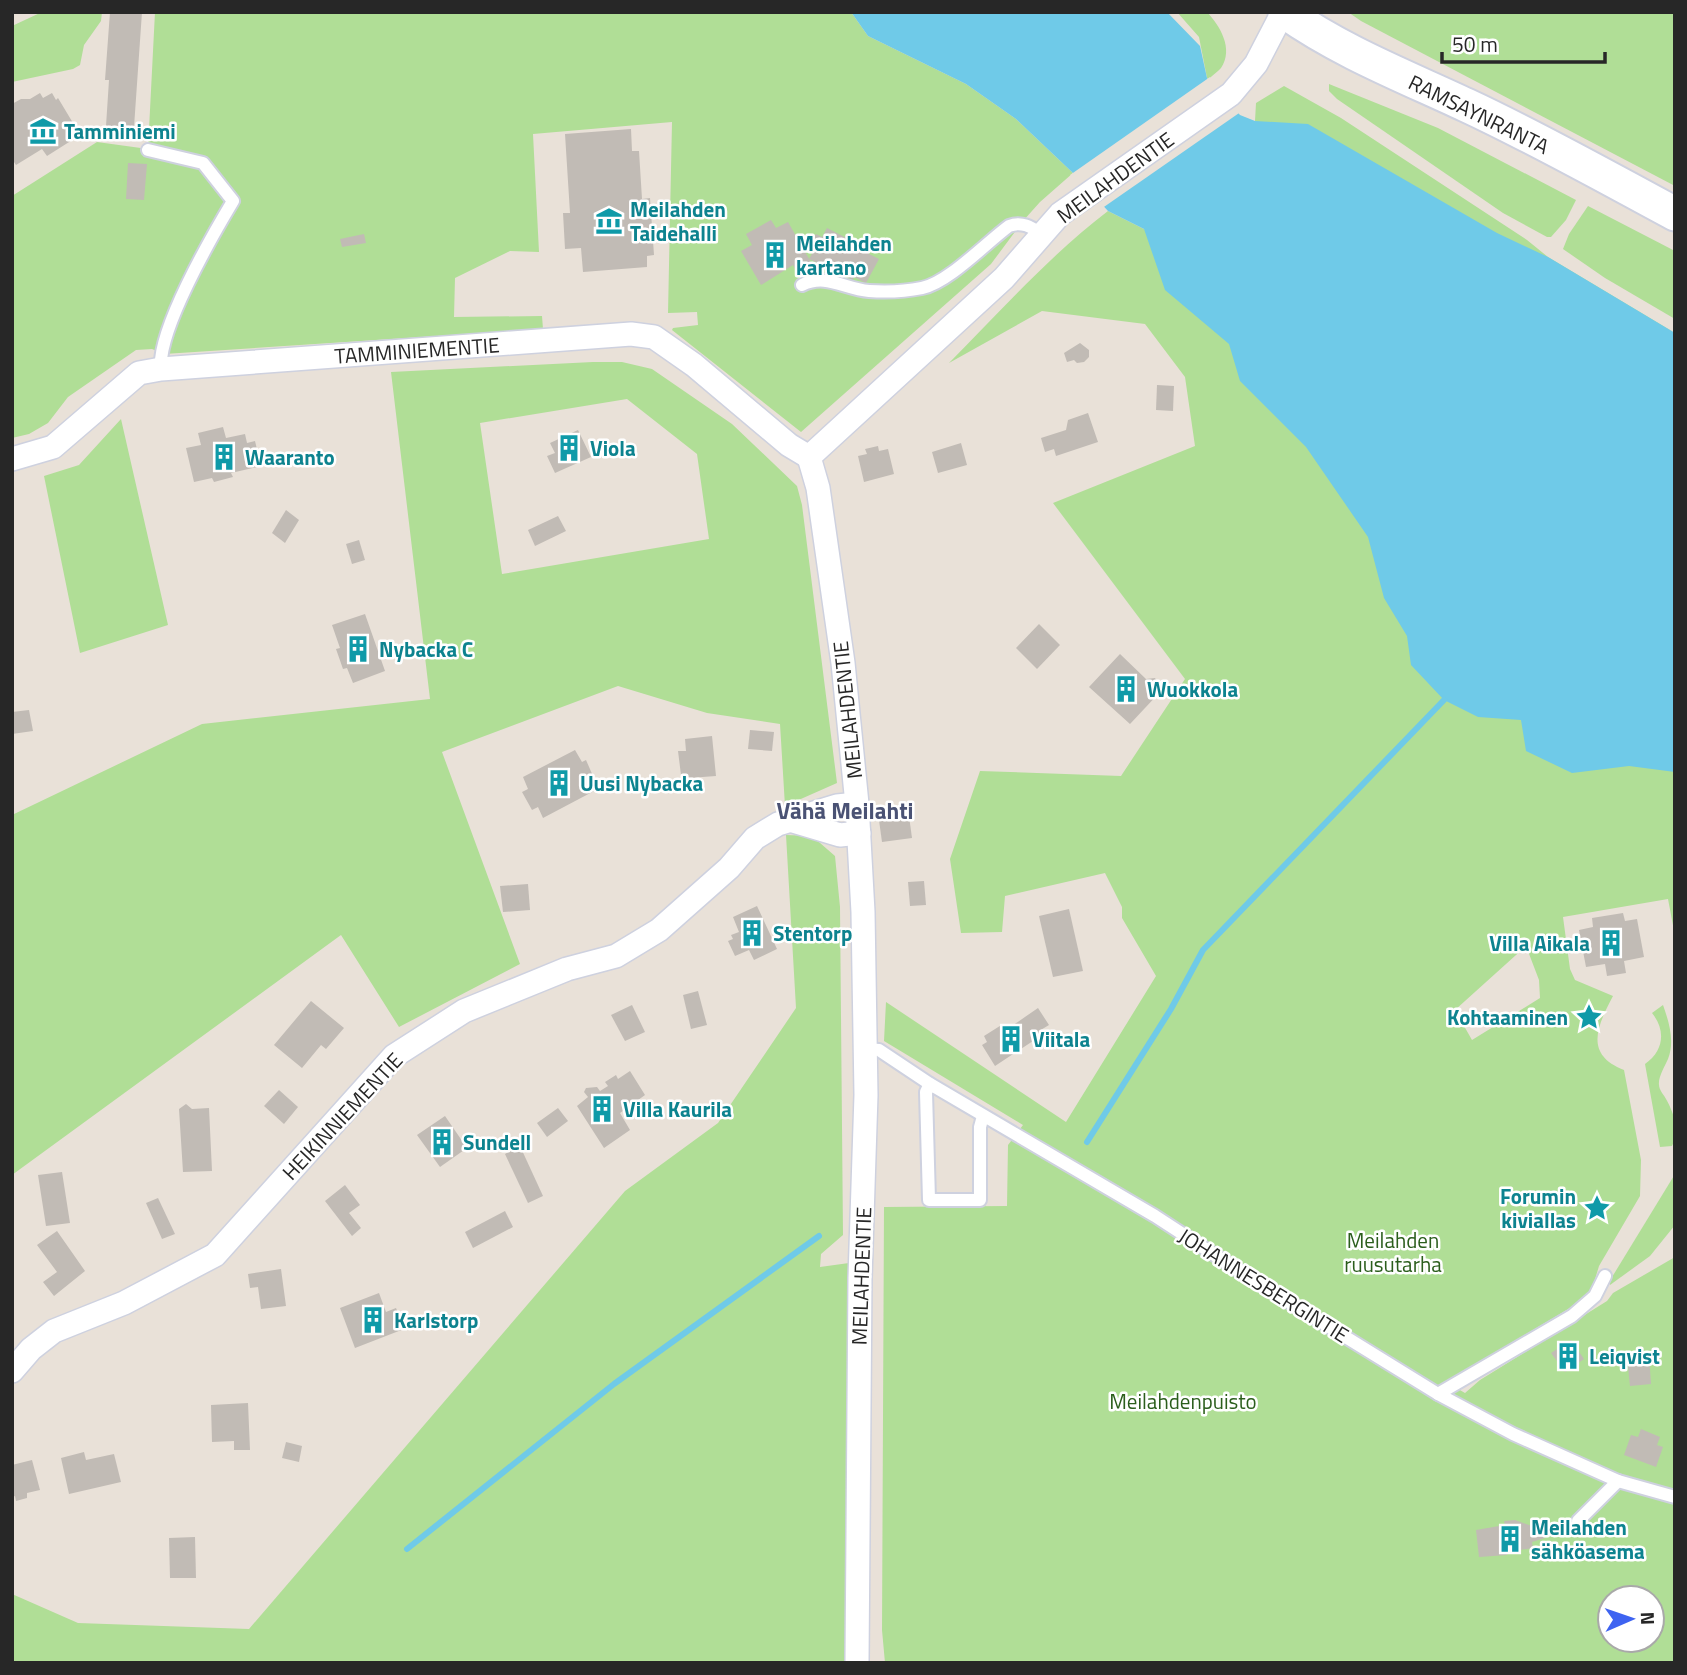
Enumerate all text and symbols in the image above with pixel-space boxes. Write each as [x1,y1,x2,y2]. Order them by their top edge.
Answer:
scale bar [1442,21,1605,65]
text: 50 m [1452,28,1498,60]
street label: RAMSAYNRANTA [1403,66,1555,162]
place label: Tamminiemi [64,115,176,147]
museum icon: Tamminiemi [28,116,58,146]
street label: MEILAHDENTIE [1050,123,1180,231]
place label: Meilahden Taidehalli [630,193,726,249]
museum icon: Meilahden Taidehalli [594,206,624,236]
place label: Meilahden kartano [796,227,892,283]
building icon: Meilahden kartano [760,240,790,270]
street label: TAMMINIEMENTIE [333,328,501,372]
place label: Viola [590,432,636,464]
building icon: Viola [554,433,584,463]
place label: Waaranto [245,441,335,473]
building icon: Waaranto [209,442,239,472]
place label: Nybacka C [379,633,473,665]
building icon: Nybacka C [343,634,373,664]
street label: MEILAHDENTIE [824,640,870,780]
place label: Wuokkola [1147,673,1238,705]
building icon: Wuokkola [1111,674,1141,704]
place label: Uusi Nybacka [580,767,704,799]
building icon: Uusi Nybacka [544,768,574,798]
district label: Vähä Meilahti [777,793,913,828]
place label: Stentorp [773,917,852,949]
building icon: Stentorp [737,918,767,948]
place label: Villa Aikala [1489,927,1590,959]
building icon: Villa Aikala [1596,928,1626,958]
place label: Kohtaaminen [1447,1001,1568,1033]
place icon: Kohtaaminen [1574,1002,1604,1032]
place label: Viitala [1032,1023,1091,1055]
building icon: Viitala [996,1024,1026,1054]
street label: HEIKINNIEMENTIE [274,1045,410,1187]
place label: Villa Kaurila [623,1093,732,1125]
building icon: Villa Kaurila [587,1094,617,1124]
place label: Sundell [463,1126,531,1158]
building icon: Sundell [427,1127,457,1157]
place label: Forumin kiviallas [1500,1180,1576,1236]
place icon: Forumin kiviallas [1582,1193,1612,1223]
street label: MEILAHDENTIE [843,1206,879,1346]
street label: JOHANNESBERGINTIE [1173,1220,1355,1350]
park label: Meilahden ruusutarha [1344,1224,1442,1280]
place label: Karlstorp [394,1304,479,1336]
building icon: Karlstorp [358,1305,388,1335]
place label: Leiqvist [1589,1340,1660,1372]
building icon: Leiqvist [1553,1341,1583,1371]
park label: Meilahdenpuisto [1109,1385,1257,1417]
place label: Meilahden sähköasema [1531,1511,1645,1567]
building icon: Meilahden sähköasema [1495,1524,1525,1554]
north arrow [1596,1584,1666,1654]
text: N [1634,1611,1663,1625]

